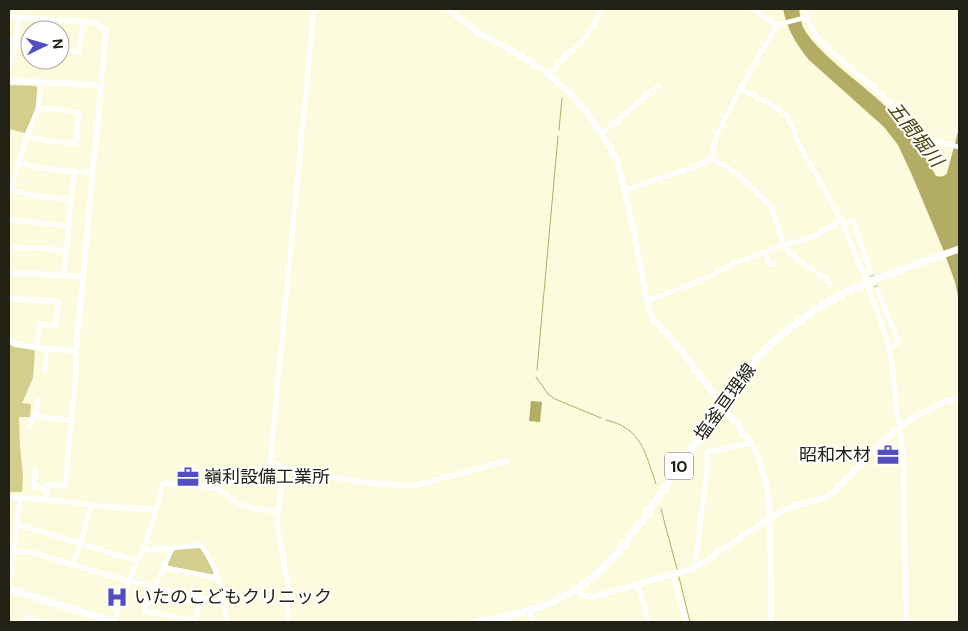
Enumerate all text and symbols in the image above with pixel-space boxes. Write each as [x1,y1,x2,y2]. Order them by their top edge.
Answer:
north arrow [20,20,70,70]
text: N [49,38,67,50]
water label: 五間堀川 [882,97,950,174]
street label: 塩釜亘理線 [689,359,761,445]
office icon: 昭和木材 [875,442,901,468]
place label: 昭和木材 [799,443,871,467]
road number: 10 [665,452,693,480]
office icon: 嶺利設備工業所 [175,464,201,490]
place label: 嶺利設備工業所 [204,465,330,489]
hospital icon: いたのこどもクリニック [104,584,130,610]
place label: いたのこどもクリニック [134,585,332,609]

